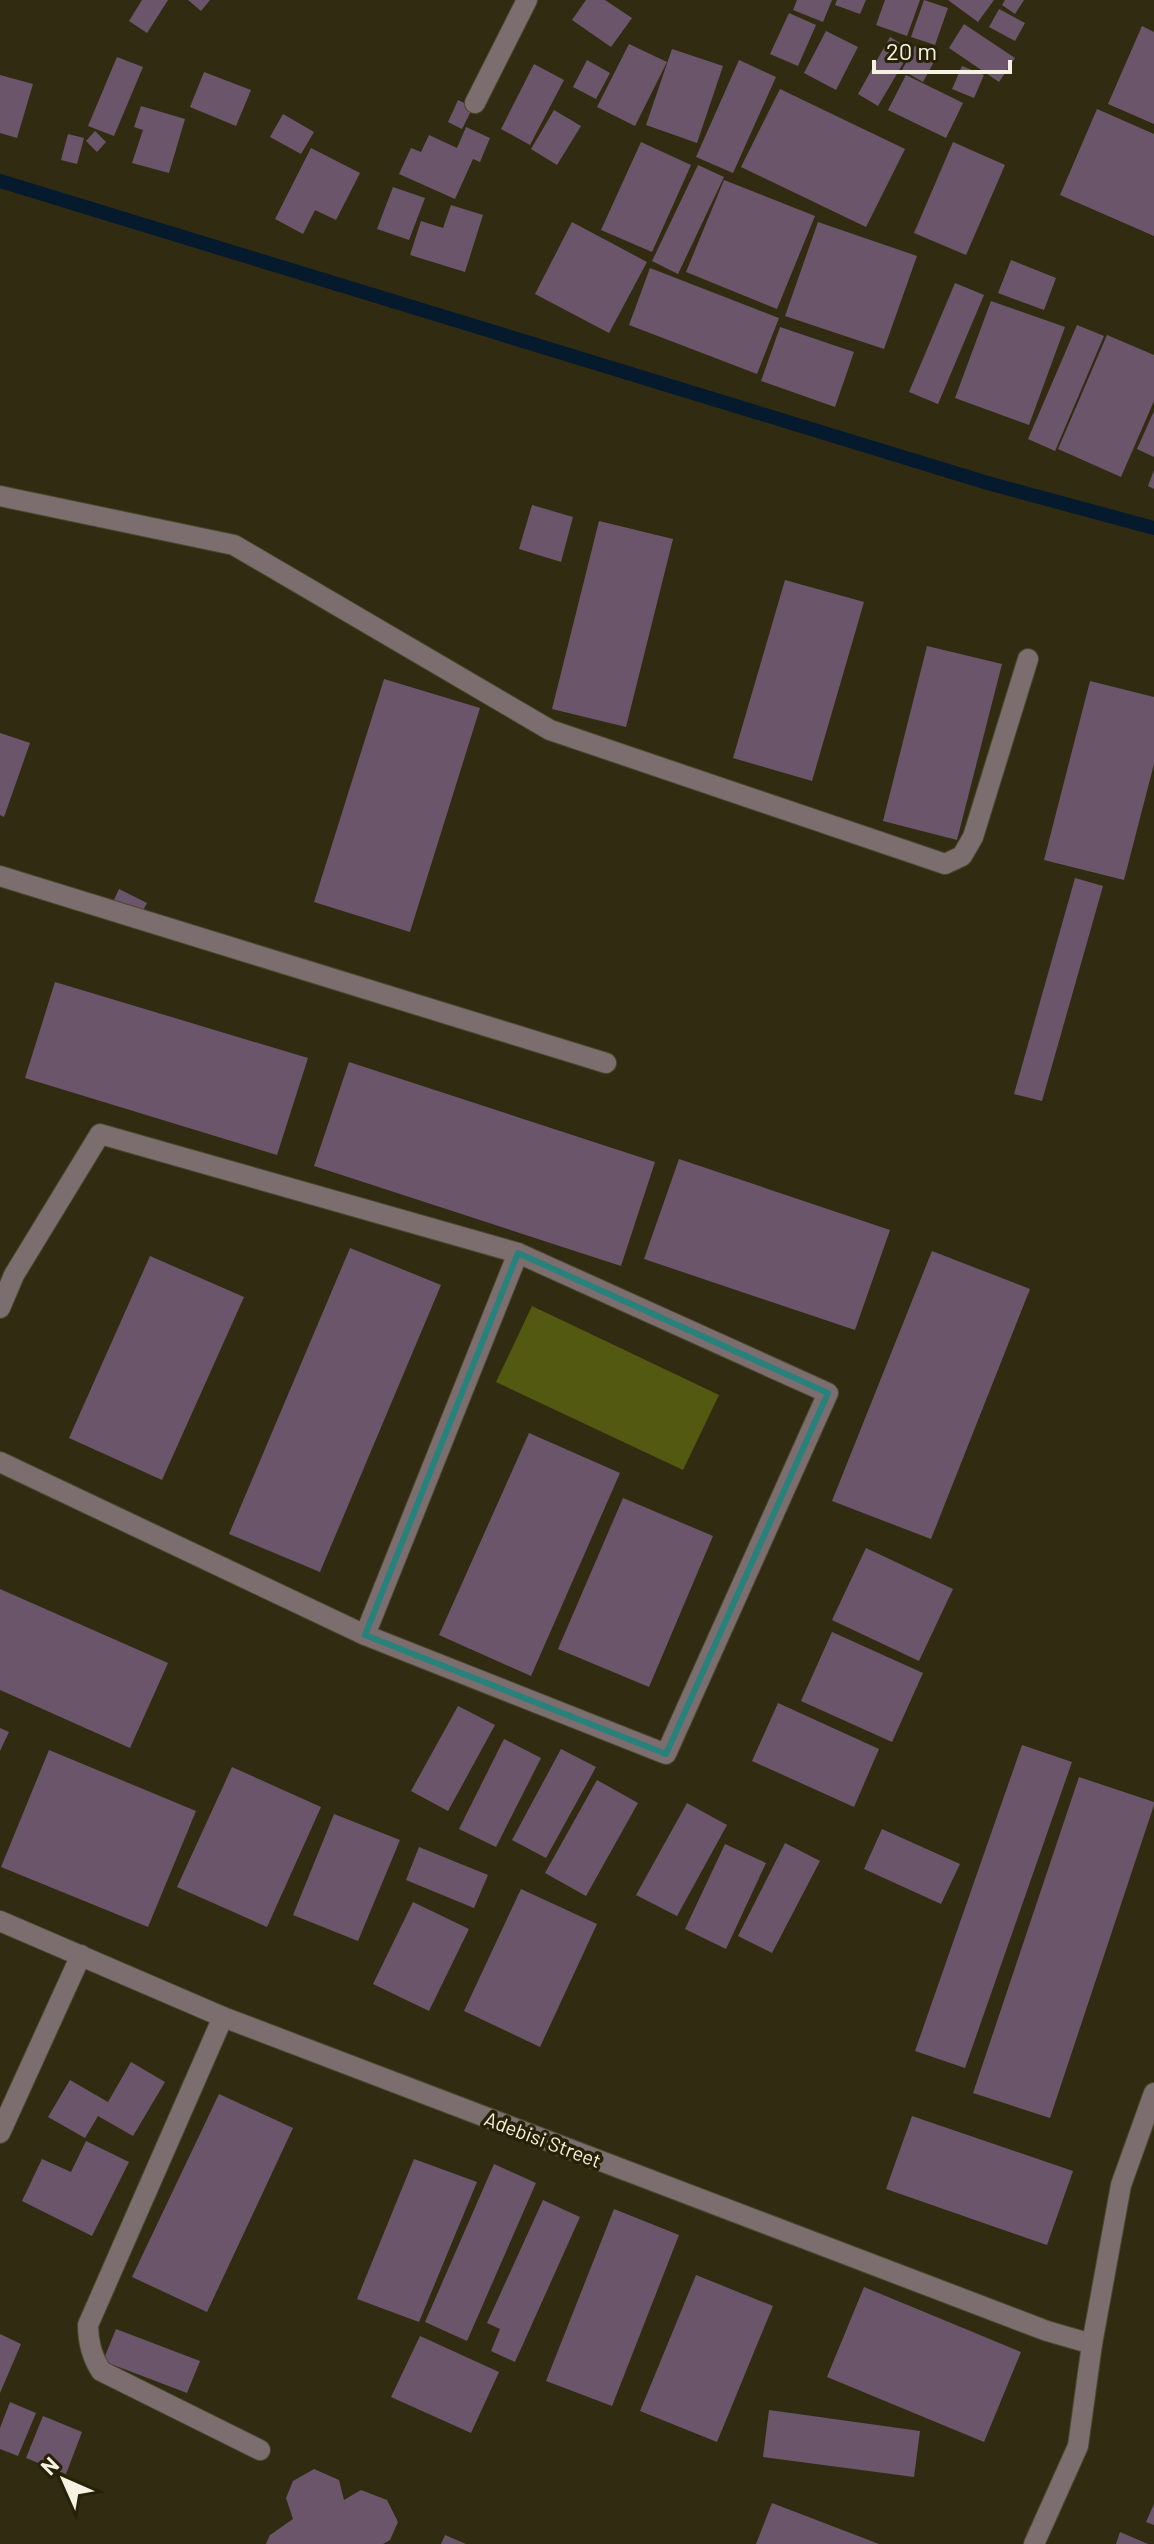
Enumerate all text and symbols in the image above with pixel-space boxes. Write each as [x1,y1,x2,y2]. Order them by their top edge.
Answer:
scale bar [874,24,1010,74]
text: 20 m [886,36,937,65]
street label: Adebisi Street [481,2106,605,2172]
north arrow [24,2440,104,2520]
text: N [35,2451,64,2480]

